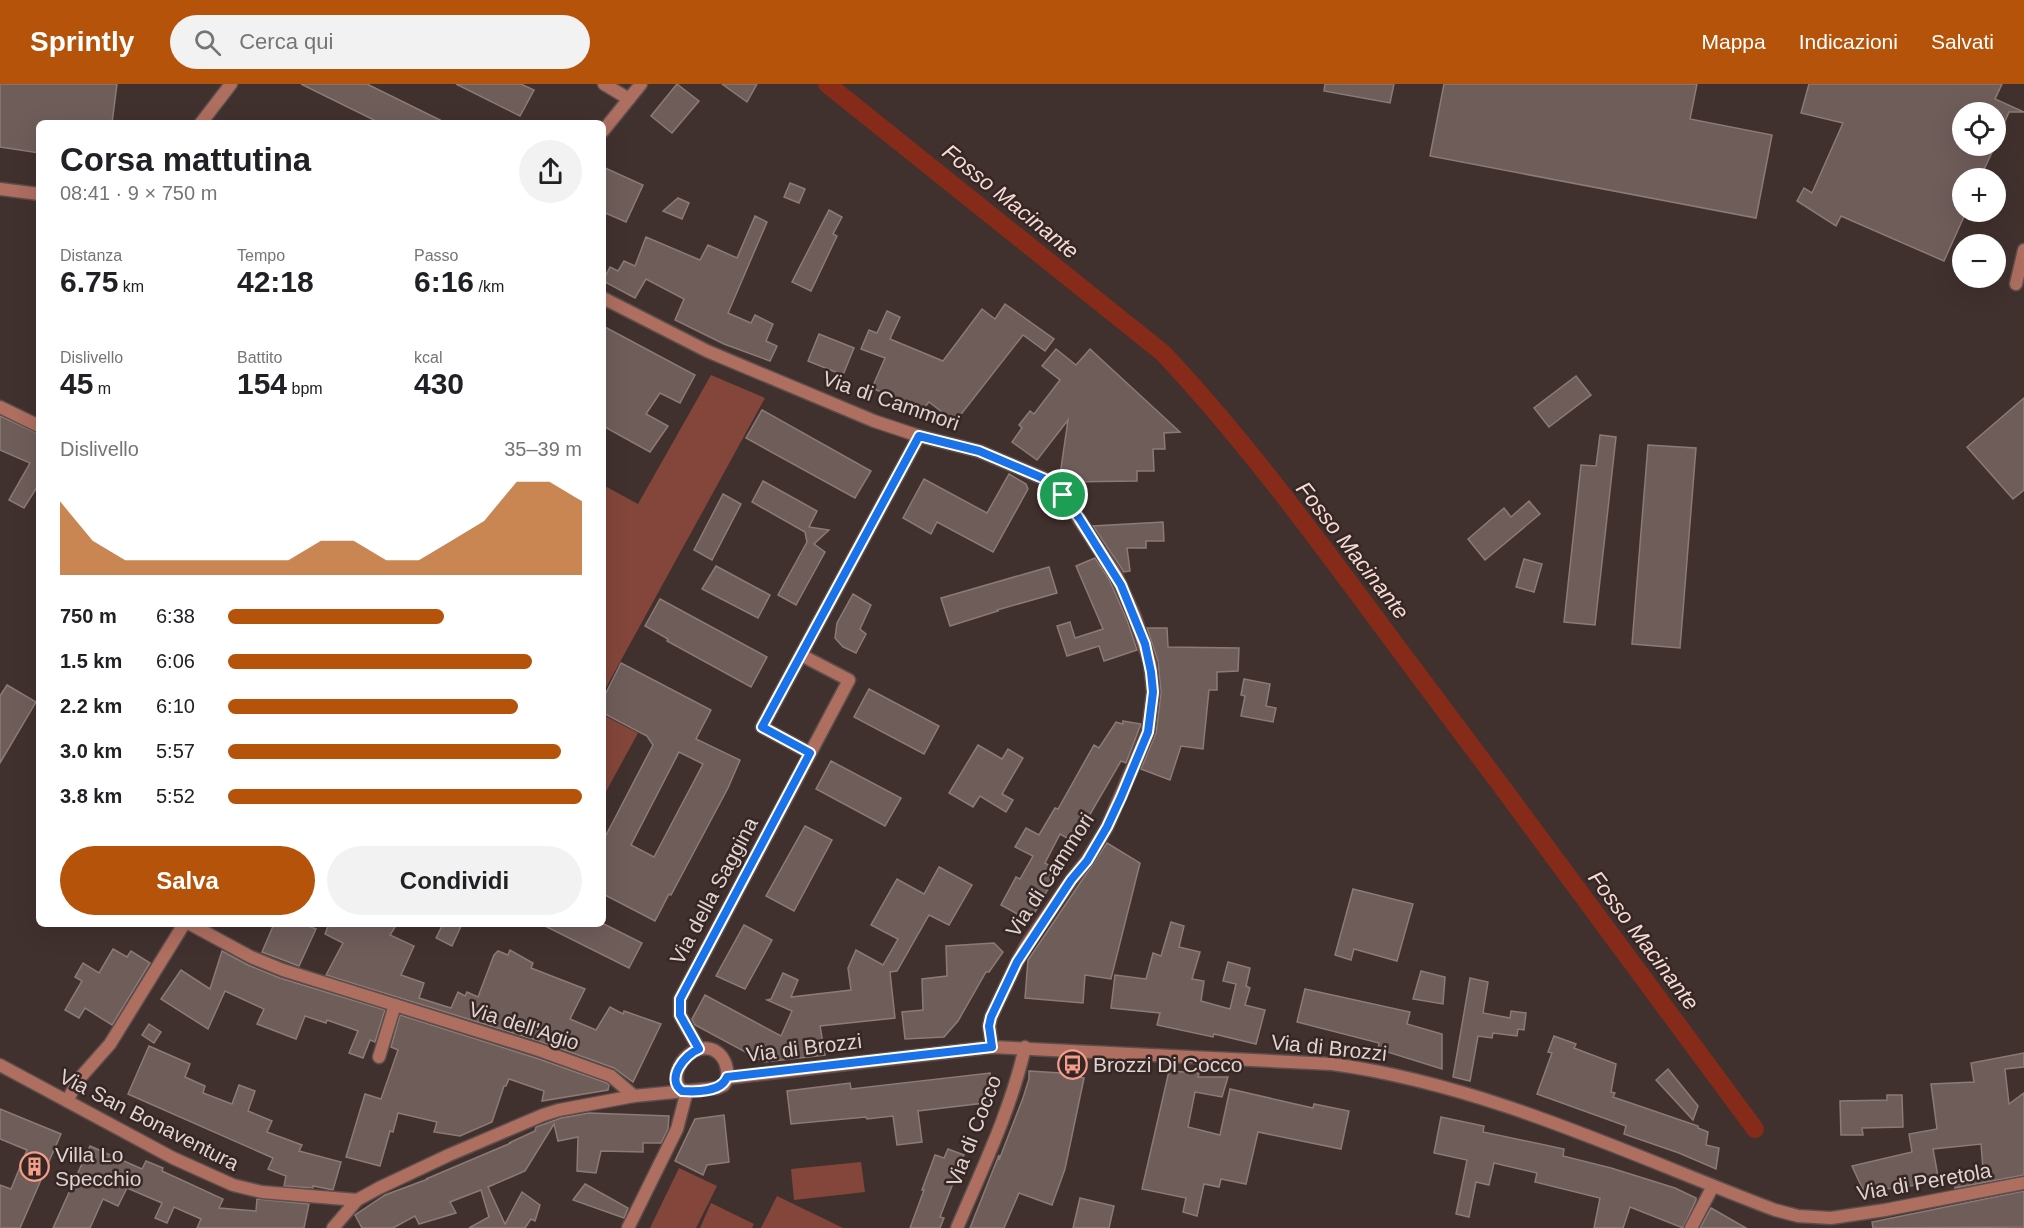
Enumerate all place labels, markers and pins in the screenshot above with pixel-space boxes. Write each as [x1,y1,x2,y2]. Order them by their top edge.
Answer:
pin [1037,469,1088,520]
bus stop icon: Brozzi Di Cocco [1056,1049,1088,1081]
place label: Brozzi Di Cocco [1093,1053,1242,1076]
place label: Villa Lo Specchio [55,1143,141,1190]
building icon: Villa Lo Specchio [18,1151,50,1183]

